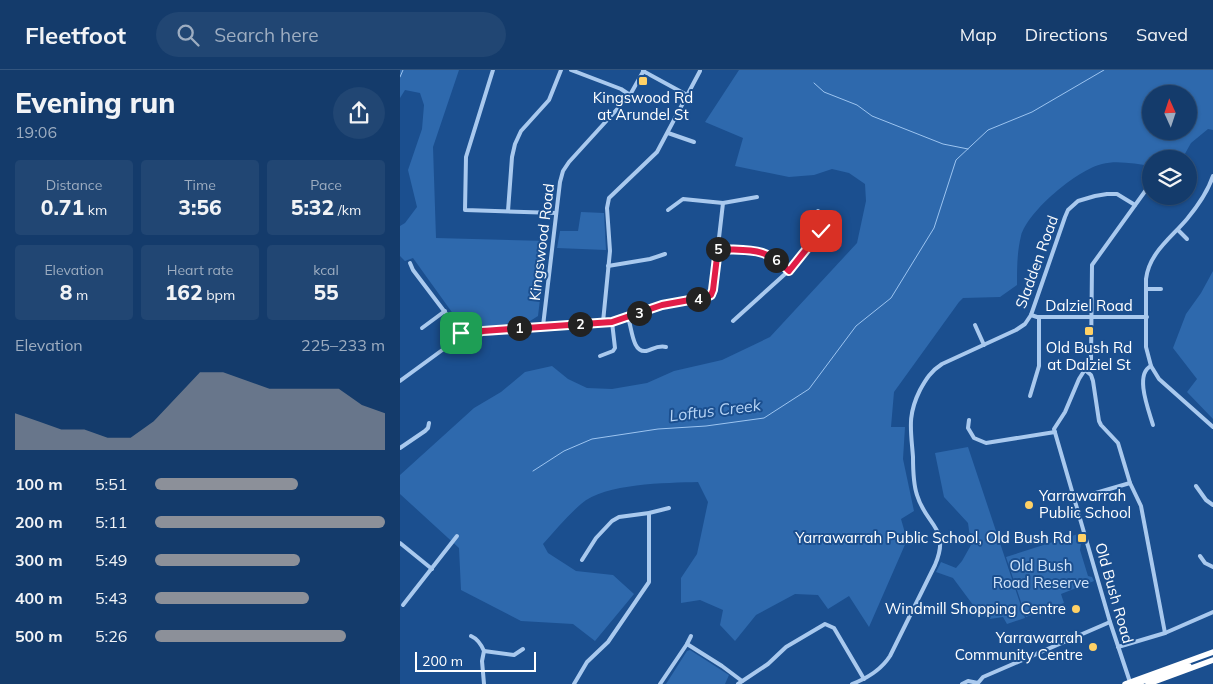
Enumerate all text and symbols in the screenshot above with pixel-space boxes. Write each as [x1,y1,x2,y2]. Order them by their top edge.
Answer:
search box [156,12,506,57]
text: Fleetfoot [25,20,126,50]
icon: search [174,21,202,49]
text: Search here [214,23,319,47]
text: Map [960,23,997,46]
text: Directions [1025,23,1108,46]
text: Saved [1136,23,1188,46]
marker: Kingswood Rd at Arundel St [637,75,649,87]
text: Evening run [15,85,175,120]
north arrow [1142,85,1198,140]
map controls [1142,85,1197,205]
button: share [333,87,385,139]
place label: Kingswood Rd at Arundel St [593,88,693,124]
text: 19:06 [15,122,57,142]
button: layers [1142,150,1197,205]
text: Distance [46,176,102,194]
text: Time [184,176,216,194]
text: Pace [310,176,342,194]
street label: Kingswood Road [525,182,558,302]
text: 0.71 [41,194,84,220]
text: 3:56 [178,194,222,220]
text: 5:32 [291,194,334,220]
text: km [84,201,107,219]
text: /km [334,201,361,219]
pin [800,210,842,252]
street label: Sladden Road [1011,213,1062,311]
icon: check [807,217,835,245]
pin: 5 [706,236,730,262]
text: 5 [714,240,723,258]
pin: 6 [764,248,788,272]
text: 6 [772,251,781,269]
text: Elevation [44,261,104,279]
text: Heart rate [167,261,233,279]
text: kcal [313,261,339,279]
text: 8 [60,279,72,305]
text: 162 [165,279,203,305]
text: 55 [313,279,339,305]
text: m [72,286,88,304]
text: bpm [203,286,235,304]
pin: 4 [686,286,710,312]
text: 4 [694,290,703,308]
street label: Dalziel Road [1045,296,1133,315]
pin: 3 [626,300,652,326]
text: 3 [635,304,644,322]
pin [440,312,482,354]
pin: 2 [568,312,592,336]
text: 2 [576,315,585,333]
pin: 1 [506,316,532,340]
icon: arrive [447,319,475,347]
text: 1 [515,319,524,337]
marker: Old Bush Rd at Dalziel St [1083,325,1095,337]
text: Elevation [15,335,83,355]
text: 225–233 m [301,335,385,355]
place label: Old Bush Rd at Dalziel St [1046,338,1132,374]
water label: Loftus Creek [668,394,763,426]
text: 100 m [15,474,63,494]
text: 5:51 [95,474,127,494]
place label: Yarrawarrah Public School [1038,486,1131,522]
marker: Yarrawarrah Public School [1023,499,1035,511]
text: 200 m [15,512,63,532]
text: 5:11 [95,512,127,532]
place label: Yarrawarrah Public School, Old Bush Rd [794,528,1072,547]
marker: Yarrawarrah Public School, Old Bush Rd [1076,532,1088,544]
street label: Old Bush Road [1091,540,1138,645]
text: 300 m [15,550,63,570]
text: 5:49 [95,550,127,570]
park label: Old Bush Road Reserve [993,556,1089,592]
text: 400 m [15,588,63,608]
text: 5:43 [95,588,127,608]
place label: Windmill Shopping Centre [885,599,1066,618]
marker: Windmill Shopping Centre [1070,603,1082,615]
text: 500 m [15,626,63,646]
text: 5:26 [95,626,127,646]
place label: Yarrawarrah Community Centre [955,628,1083,664]
marker: Yarrawarrah Community Centre [1087,641,1099,653]
scale bar [415,649,536,672]
text: 200 m [422,652,463,670]

